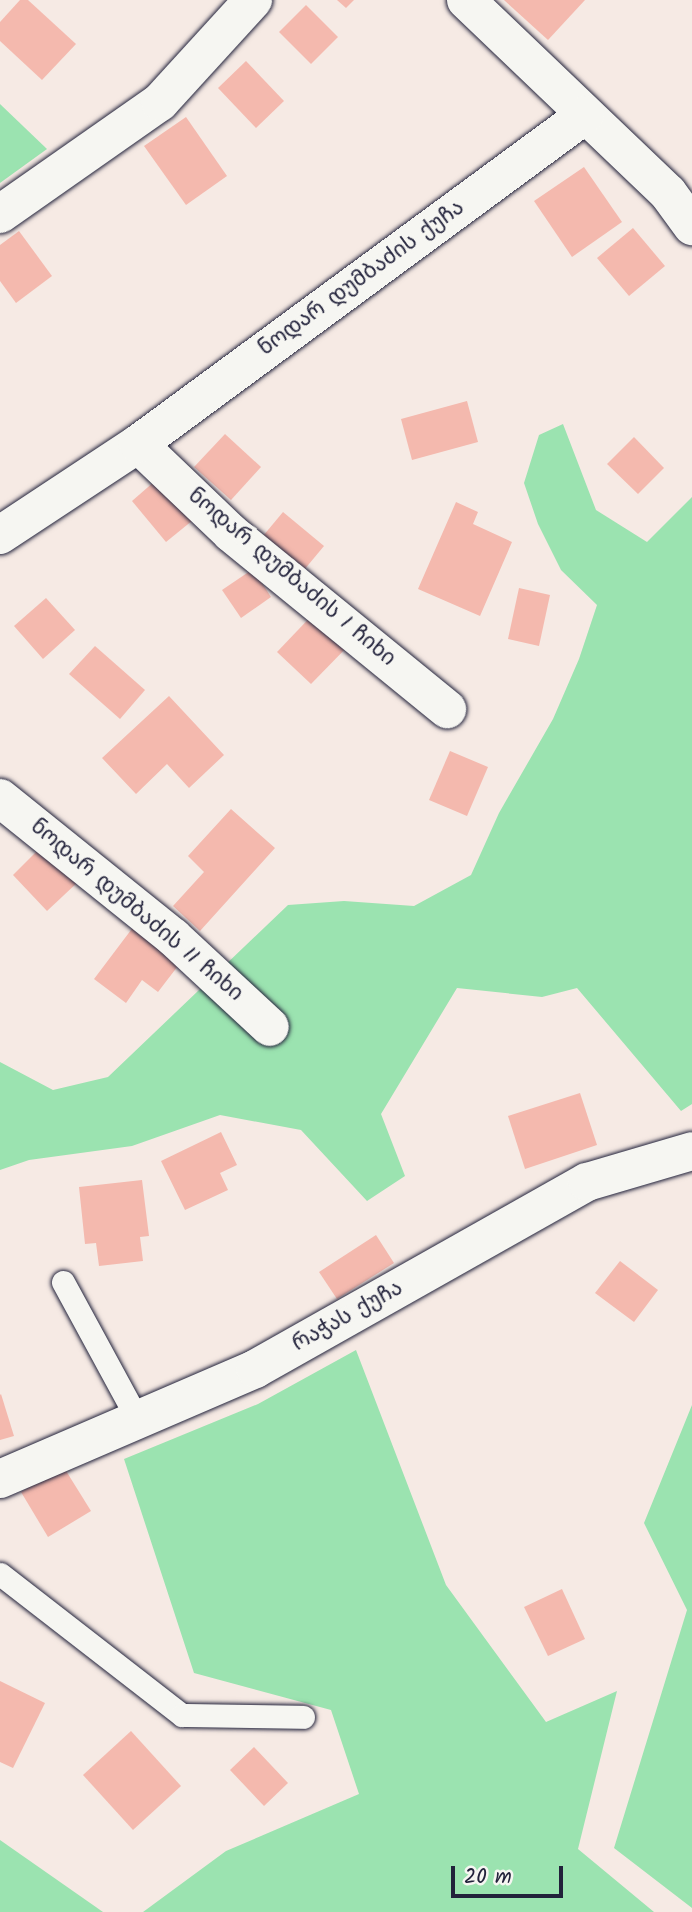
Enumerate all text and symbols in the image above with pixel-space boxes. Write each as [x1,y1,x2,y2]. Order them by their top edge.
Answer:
street label: ნოდარ დუმბაძის ქუჩა [254,196,470,362]
street label: ნოდარ დუმბაძის I ჩიხი [182,484,400,672]
street label: ნოდარ დუმბაძის II ჩიხი [25,815,247,1007]
street label: რაჭას ქუჩა [289,1276,407,1358]
scale bar [454,1853,566,1897]
text: 20 m [464,1861,512,1894]

